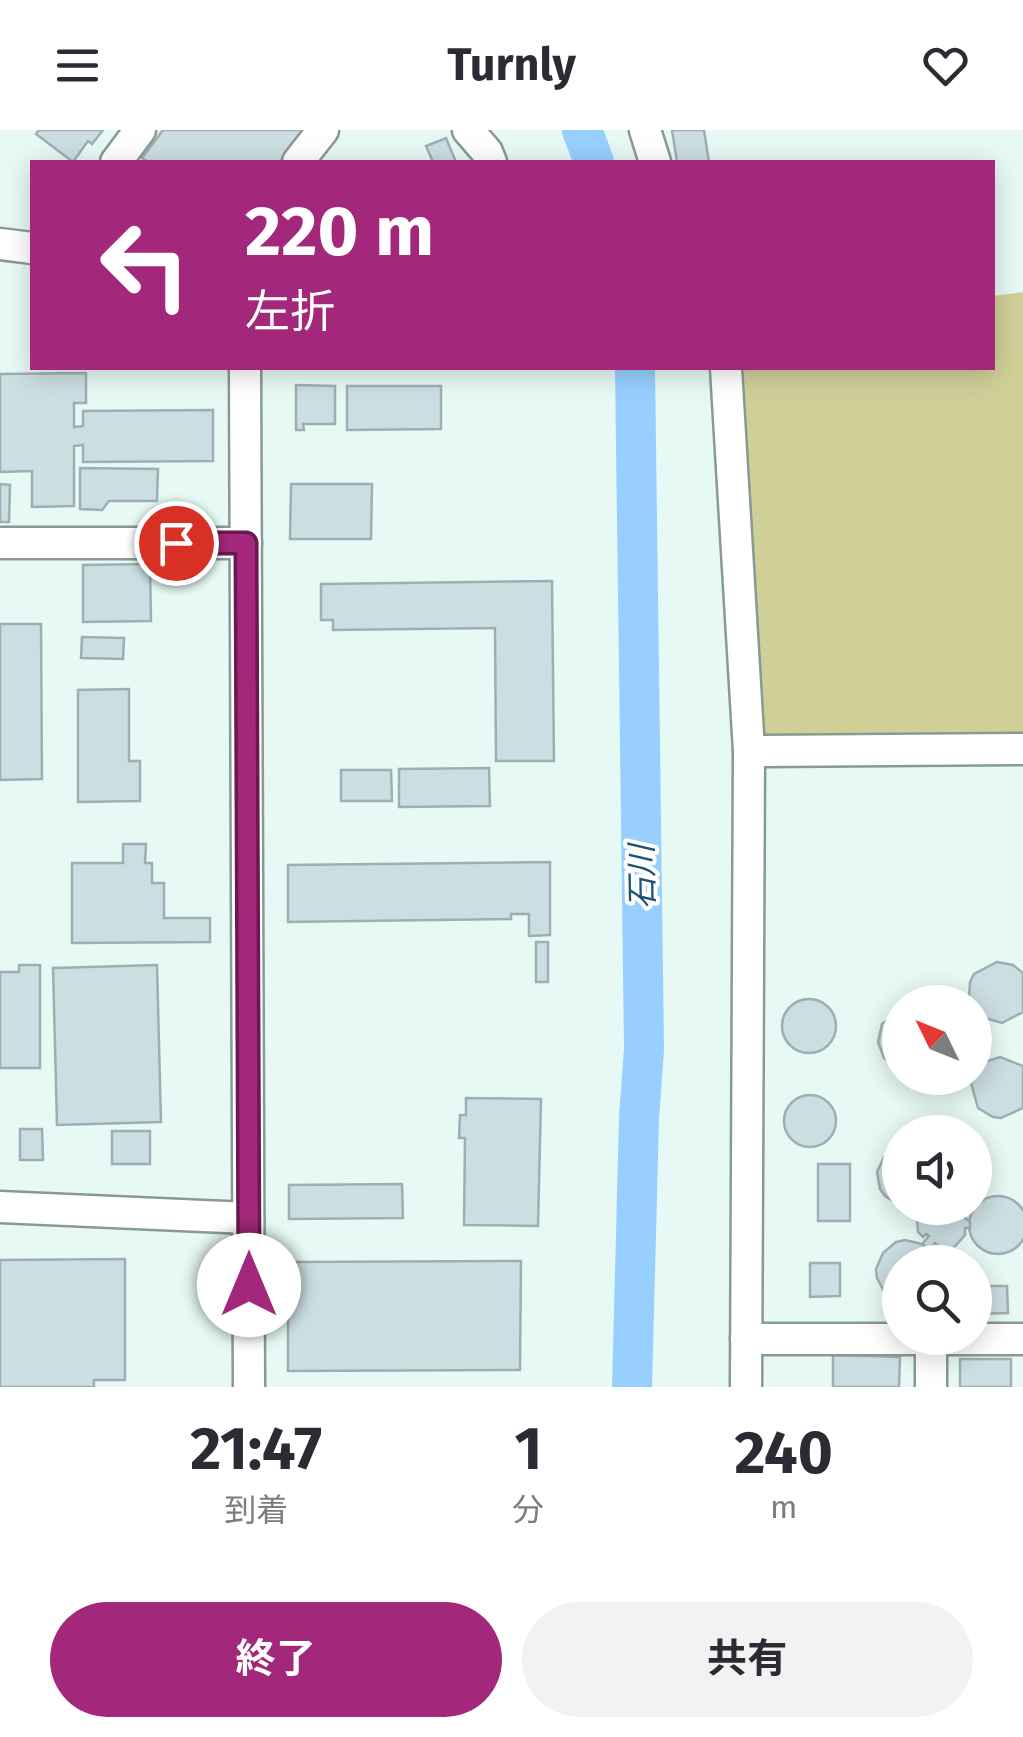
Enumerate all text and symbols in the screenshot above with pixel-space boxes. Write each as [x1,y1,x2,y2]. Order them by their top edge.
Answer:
icon: menu [50,38,105,93]
text: Turnly [447,38,576,92]
icon: heart [918,38,973,93]
text: 220 m [245,190,434,274]
icon: left [80,200,210,330]
text: 左折 [245,285,335,339]
pin [134,501,219,586]
icon: arrive [149,516,204,571]
water label: 石川 [622,842,662,909]
north arrow [882,985,992,1095]
map controls [882,985,992,1355]
button: sound [882,1115,992,1225]
position arrow [197,1233,301,1337]
button: search [882,1245,992,1355]
text: 21:47 [190,1413,322,1485]
text: 1 [514,1413,542,1485]
text: 240 [735,1417,833,1489]
text: m [770,1488,797,1526]
text: 到着 [224,1491,288,1529]
text: 分 [512,1491,544,1529]
button: 終了 [50,1602,502,1717]
button: 共有 [522,1602,973,1717]

